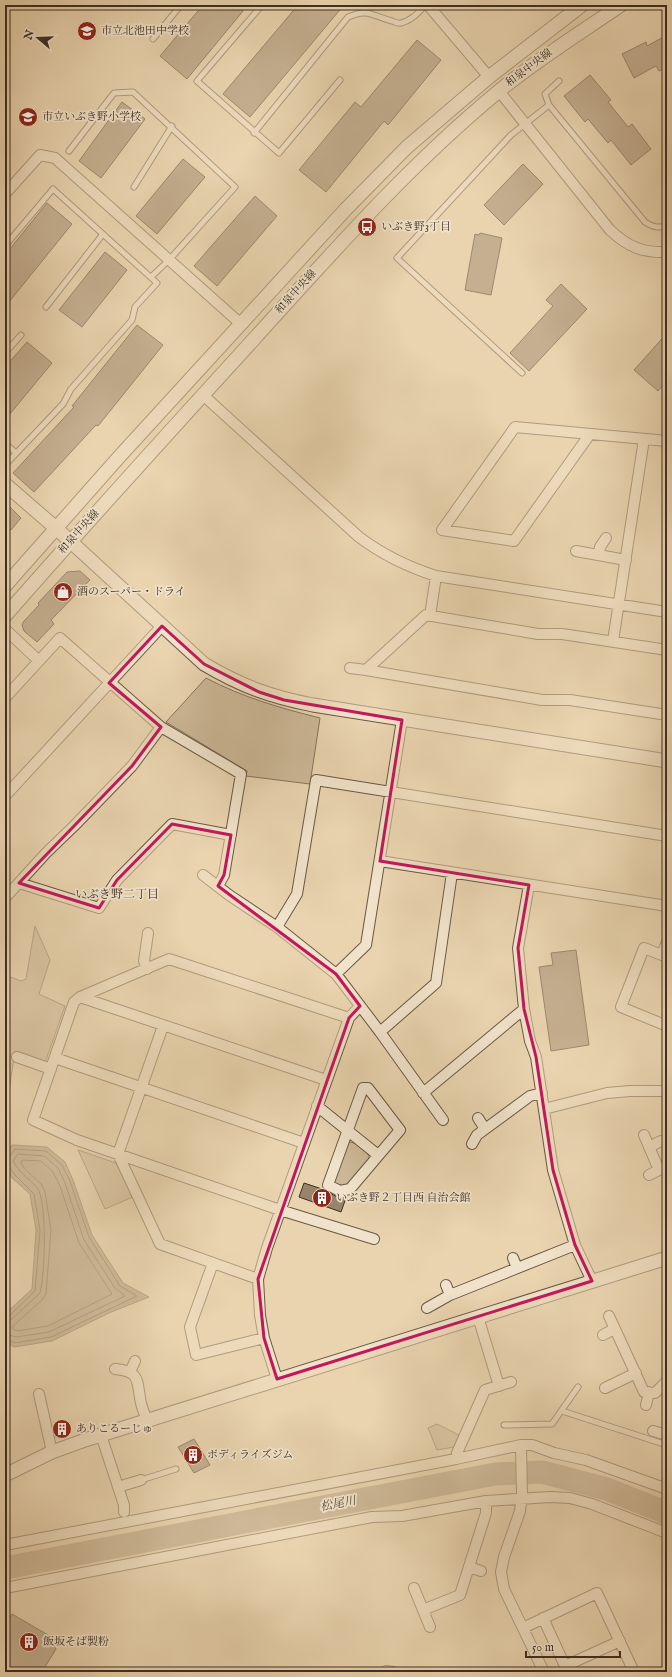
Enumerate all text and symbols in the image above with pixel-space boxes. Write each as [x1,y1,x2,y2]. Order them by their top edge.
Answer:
north arrow [18,18,58,58]
school or university icon: 市立北池田中学校 [76,20,98,42]
place label: 市立北池田中学校 [101,24,189,38]
text: N [21,28,38,43]
street label: 和泉中央線 [503,46,555,90]
school or university icon: 市立いぶき野小学校 [17,106,39,128]
place label: 市立いぶき野小学校 [42,110,141,124]
bus stop icon: いぶき野3丁目 [356,216,378,238]
place label: いぶき野3丁目 [381,220,451,234]
street label: 和泉中央線 [272,267,320,317]
street label: 和泉中央線 [55,507,103,557]
shop icon: 酒のスーパー・ドライ [52,581,74,603]
place label: 酒のスーパー・ドライ [77,585,186,599]
district label: いぶき野二丁目 [75,887,159,902]
building icon: いぶき野２丁目西 自治会館 [311,1187,333,1209]
place label: いぶき野２丁目西 自治会館 [336,1191,470,1205]
building icon: ありこるーじゅ [51,1418,73,1440]
place label: ありこるーじゅ [76,1422,153,1436]
building icon: ボディライズジム [182,1444,204,1466]
place label: ボディライズジム [207,1448,293,1462]
water label: 松尾川 [319,1493,359,1515]
building icon: 飯坂そば製粉 [18,1631,40,1653]
scale bar [526,1633,620,1659]
place label: 飯坂そば製粉 [43,1635,109,1649]
text: 50 m [532,1640,554,1655]

